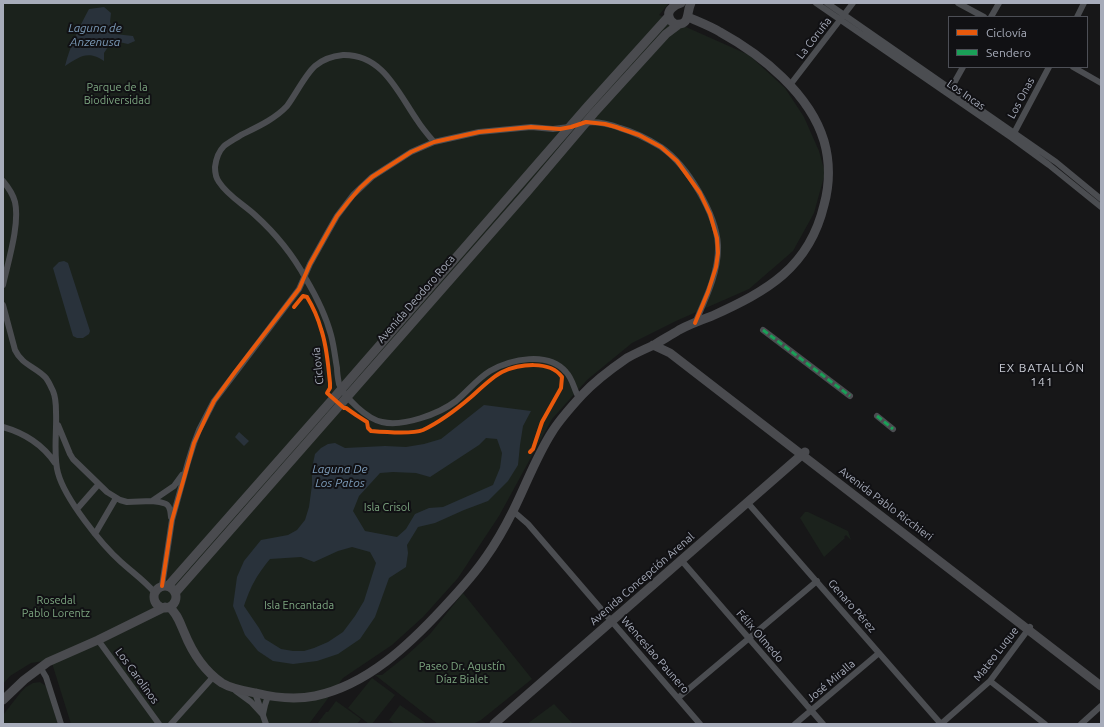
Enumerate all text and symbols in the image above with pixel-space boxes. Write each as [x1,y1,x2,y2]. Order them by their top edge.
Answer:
street label: La Coruña [794,14,834,62]
legend [948,16,1088,68]
water label: Laguna de Anzenusa [68,21,122,49]
text: Ciclovía [986,26,1027,39]
text: Sendero [986,46,1031,59]
street label: Los Onas [1005,75,1037,121]
street label: Los Incas [944,77,988,113]
park label: Parque de la Biodiversidad [84,80,150,106]
street label: Avenida Deodoro Roca [374,252,458,346]
street label: Ciclovía [309,347,327,385]
district label: EX BATALLÓN 141 [999,361,1085,389]
water label: Laguna De Los Patos [312,462,368,490]
street label: Avenida Pablo Ricchieri [837,464,935,544]
park label: Isla Crisol [364,500,410,514]
street label: Avenida Concepción Arenal [587,530,697,628]
street label: Genaro Pérez [825,577,879,635]
park label: Rosedal Pablo Lorentz [22,593,90,619]
park label: Isla Encantada [264,598,334,612]
street label: Félix Olmedo [734,607,786,665]
street label: Wenceslao Paunero [618,614,692,696]
street label: Mateo Luque [971,624,1021,684]
street label: Los Carolinos [112,646,162,706]
street label: José Miralla [804,657,858,705]
park label: Paseo Dr. Agustín Díaz Bialet [419,659,505,685]

